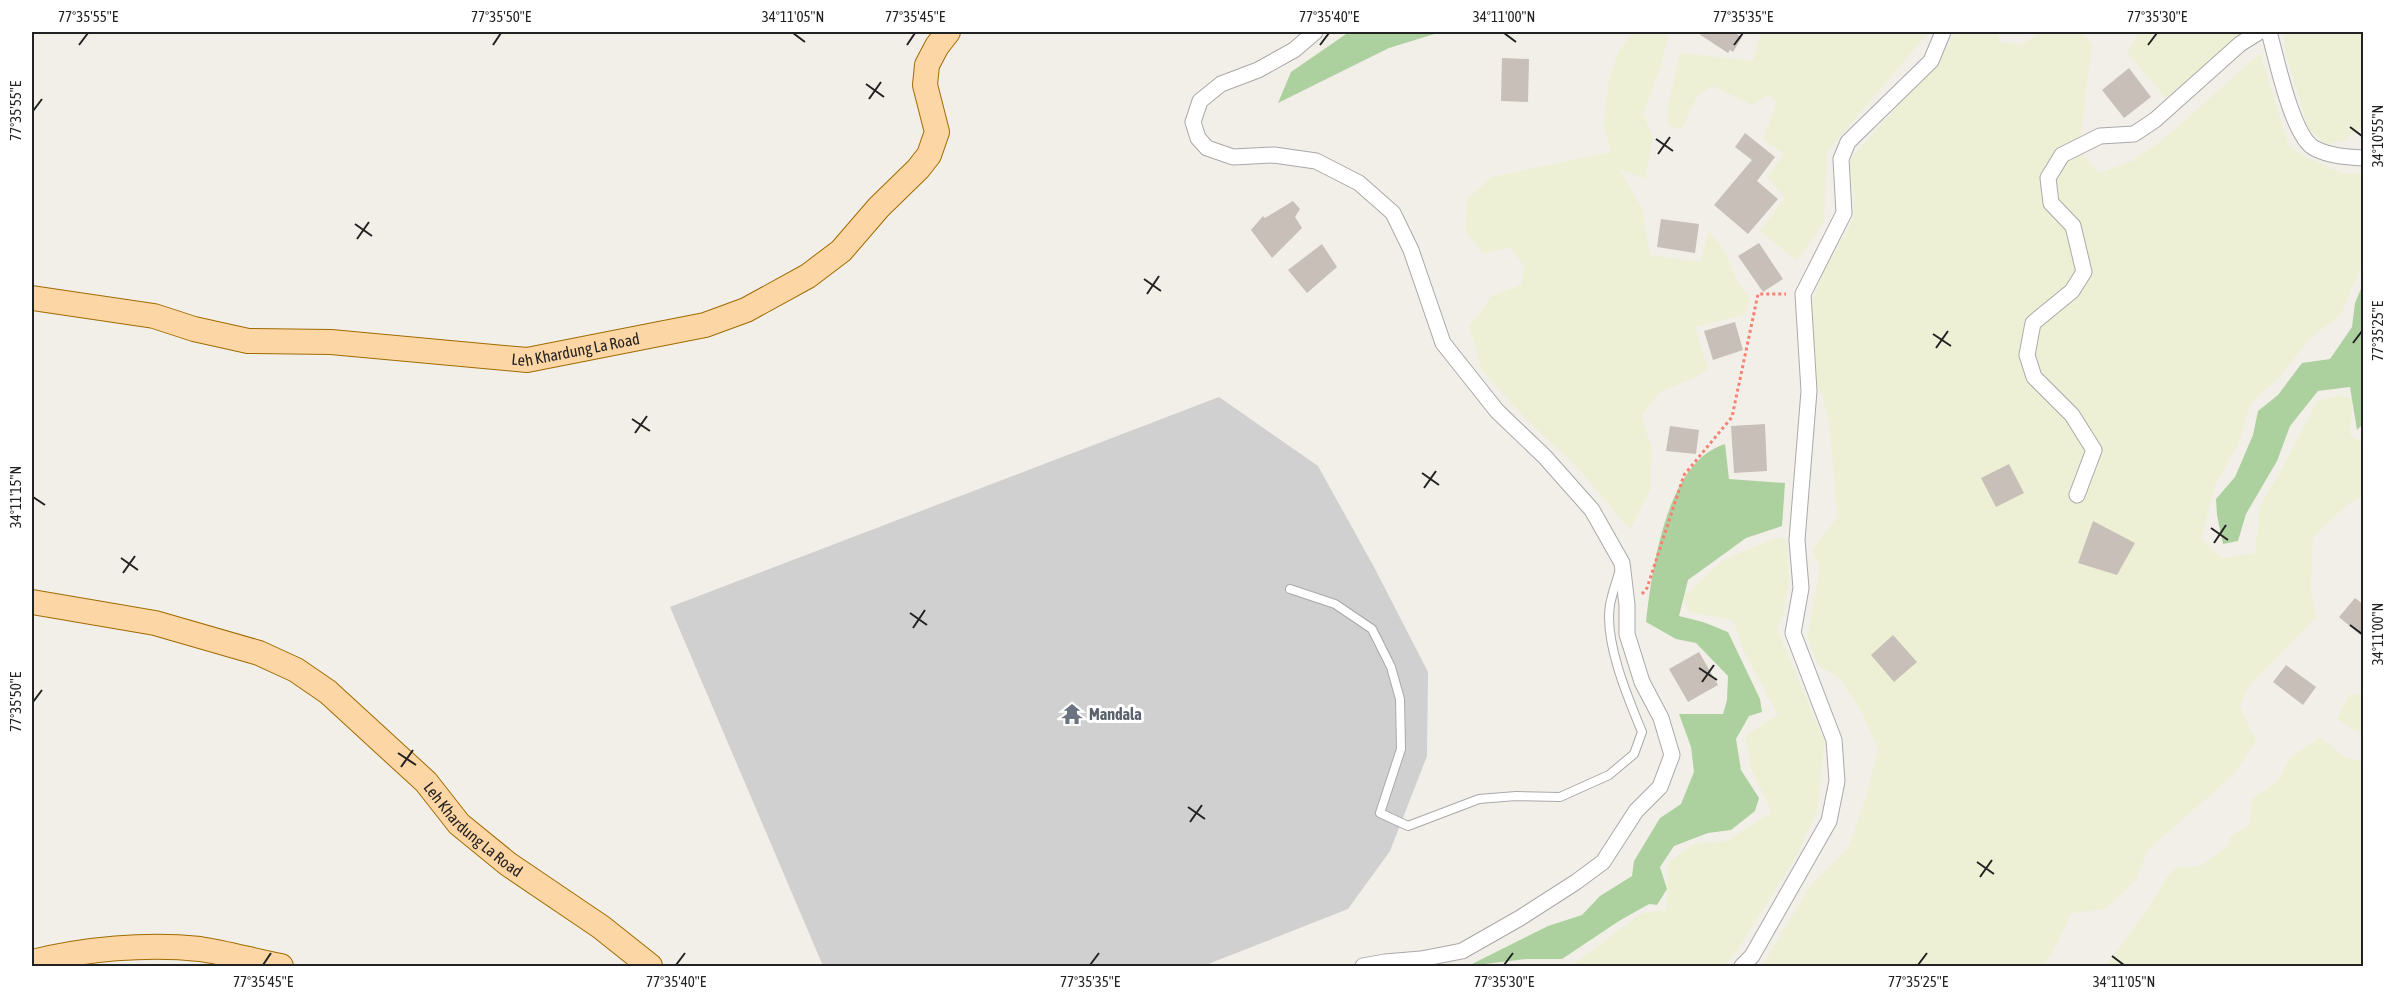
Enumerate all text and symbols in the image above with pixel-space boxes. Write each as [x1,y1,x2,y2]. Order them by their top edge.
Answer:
text: 77°35'55"E [58,8,119,25]
text: 77°35'50"E [471,8,532,25]
text: 34°11'05"N [762,8,824,25]
text: 77°35'45"E [885,8,946,25]
text: 77°35'40"E [1299,8,1360,25]
text: 34°11'00"N [1473,8,1535,25]
text: 77°35'35"E [1713,8,1774,25]
text: 77°35'30"E [2127,8,2188,25]
text: 77°35'55"E [7,80,24,141]
text: 34°10'55"N [2369,105,2386,167]
text: 77°35'25"E [2369,300,2386,361]
street label: Leh Khardung La Road [511,329,641,369]
text: 34°11'15"N [7,466,24,528]
text: 34°11'00"N [2369,603,2386,665]
text: 77°35'50"E [7,671,24,732]
temple icon: Mandala [1060,702,1084,726]
place label: Mandala [1089,705,1142,723]
street label: Leh Khardung La Road [420,778,526,880]
text: 77°35'45"E [233,973,294,990]
text: 77°35'40"E [646,973,707,990]
text: 77°35'35"E [1060,973,1121,990]
text: 77°35'30"E [1474,973,1535,990]
text: 77°35'25"E [1888,973,1949,990]
text: 34°11'05"N [2093,973,2155,990]

